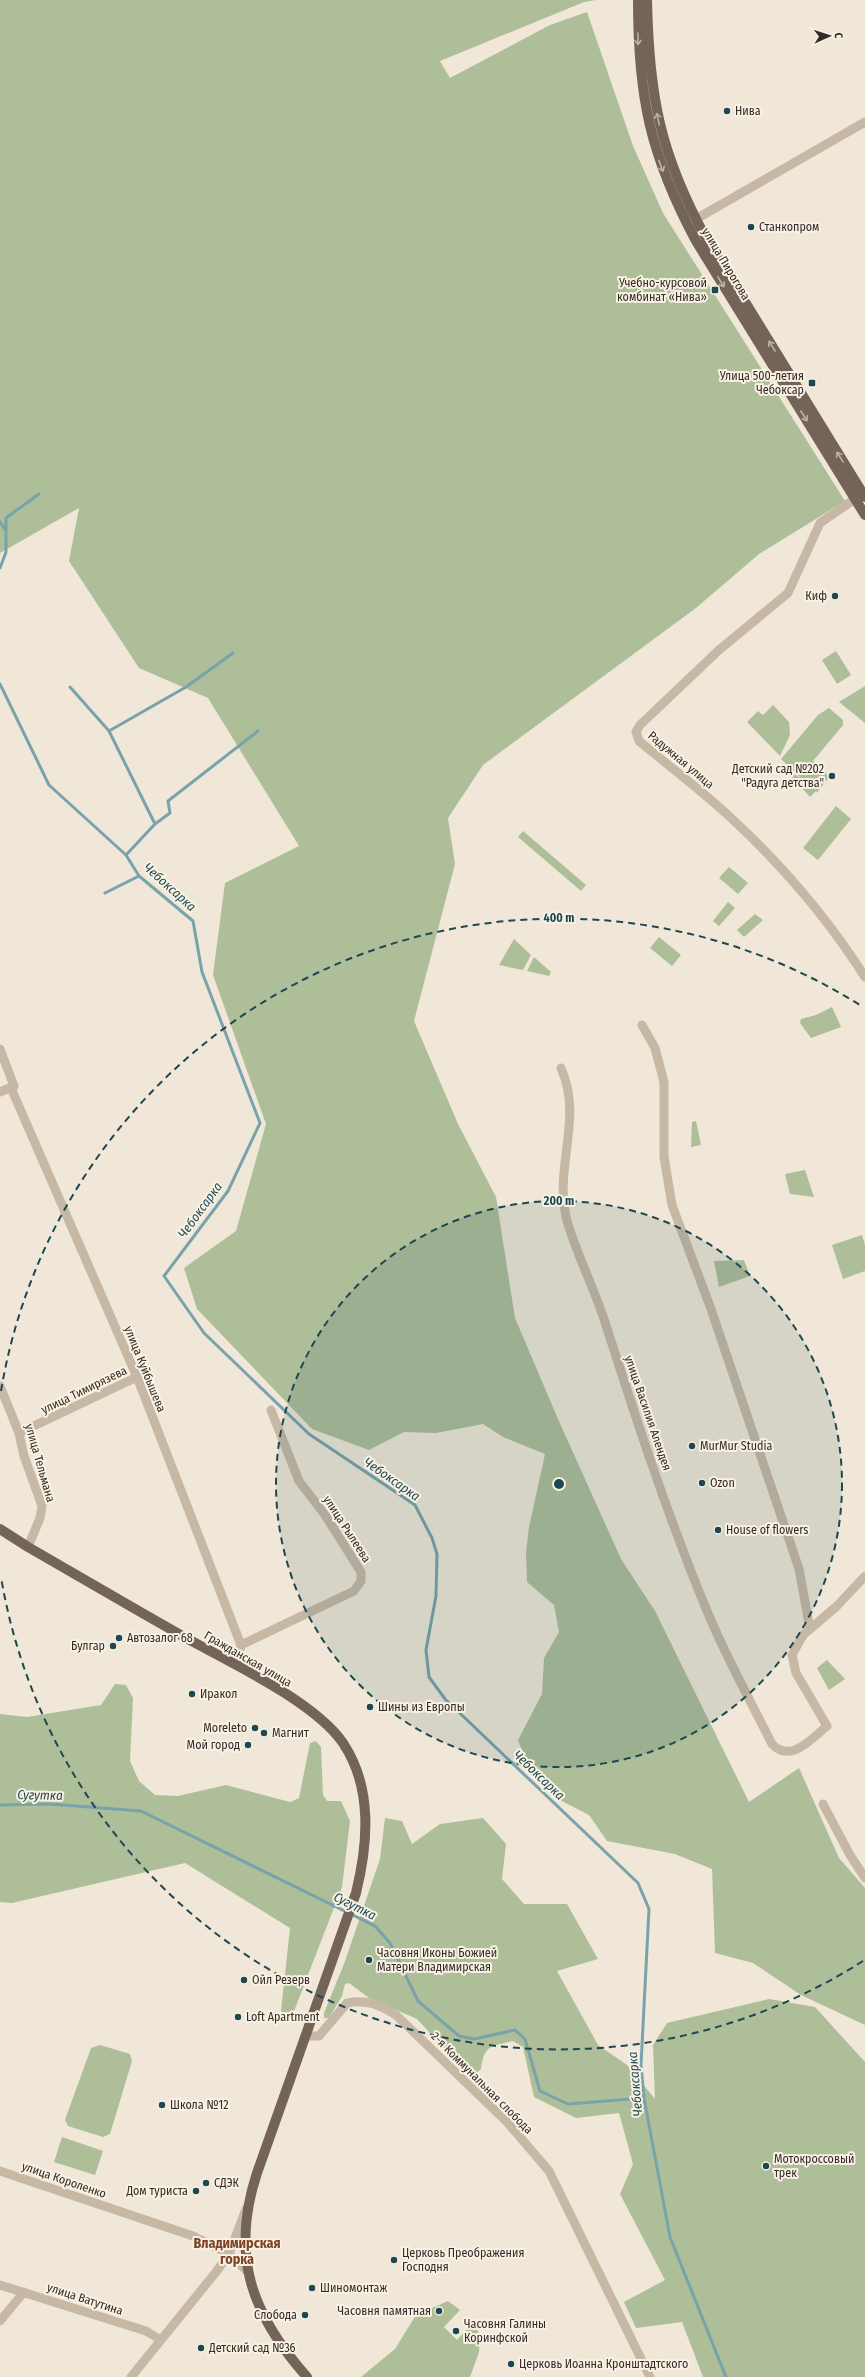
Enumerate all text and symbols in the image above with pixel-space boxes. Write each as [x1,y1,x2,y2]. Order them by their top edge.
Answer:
north arrow [809,16,849,56]
one-way arrow [634,32,642,45]
text: С [832,32,845,39]
place label: Нива [735,104,761,118]
marker: Нива [722,106,732,116]
one-way arrow [653,112,661,125]
one-way arrow [658,160,666,172]
place label: Станкопром [759,220,819,234]
marker: Станкопром [746,222,756,232]
street label: улица Пирогова [699,225,753,303]
place label: Учебно-курсовой комбинат «Нива» [617,276,707,304]
one-way arrow [717,276,725,288]
marker: Учебно-курсовой комбинат «Нива» [710,285,720,295]
one-way arrow [768,341,776,352]
place label: Улица 500-летия Чебоксар [719,369,804,397]
marker: Улица 500-летия Чебоксар [807,378,817,388]
one-way arrow [800,410,808,421]
one-way arrow [836,452,844,463]
place label: Киф [805,589,827,603]
marker: Киф [830,591,840,601]
street label: Радужная улица [645,728,717,792]
place label: Детский сад №202 "Радуга детства" [731,762,824,790]
marker: Детский сад №202 "Радуга детства" [827,771,837,781]
water label: Чебоксарка [141,860,199,914]
text: 400 m [544,911,574,925]
water label: Чебоксарка [175,1179,225,1241]
text: 200 m [543,1194,574,1208]
street label: улица Куйбышева [121,1324,169,1414]
street label: улица Василия Алендея [622,1354,674,1472]
street label: улица Тимирязева [39,1363,129,1417]
street label: улица Тельмана [22,1422,58,1504]
place label: MurMur Studia [700,1439,772,1453]
marker: MurMur Studia [687,1441,697,1451]
water label: Чебоксарка [361,1454,423,1504]
place label: Ozon [710,1476,735,1490]
centre of rings [552,1477,566,1491]
marker: Ozon [697,1478,707,1488]
street label: улица Рылеева [320,1493,374,1565]
place label: House of flowers [726,1523,808,1537]
marker: House of flowers [713,1525,723,1535]
street label: Гражданская улица [202,1628,294,1690]
place label: Автозалог 68 [127,1631,193,1645]
marker: Автозалог 68 [114,1633,124,1643]
place label: Булгар [71,1639,105,1653]
marker: Булгар [108,1641,118,1651]
place label: Иракол [200,1687,237,1701]
marker: Иракол [187,1689,197,1699]
place label: Шины из Европы [378,1700,465,1714]
marker: Шины из Европы [365,1702,375,1712]
place label: Moreleto [203,1721,247,1735]
marker: Moreleto [250,1723,260,1733]
place label: Магнит [272,1726,309,1740]
marker: Магнит [259,1728,269,1738]
place label: Мой город [187,1738,240,1752]
marker: Мой город [243,1740,253,1750]
water label: Чебоксарка [510,1747,568,1803]
water label: Сугутка [17,1787,63,1803]
water label: Сугутка [331,1889,379,1923]
place label: Часовня Иконы Божией Матери Владимирская [377,1946,497,1974]
marker: Часовня Иконы Божией Матери Владимирская [364,1955,374,1965]
place label: Ойл Резерв [252,1973,310,1987]
marker: Ойл Резерв [239,1975,249,1985]
place label: Loft Apartment [246,2010,320,2024]
marker: Loft Apartment [233,2012,243,2022]
street label: 2-я Коммунальная слобода [428,2029,536,2137]
water label: Чебоксарка [625,2051,645,2117]
place label: Школа №12 [170,2098,229,2112]
marker: Школа №12 [157,2100,167,2110]
place label: Мотокроссовый трек [774,2152,854,2180]
street label: улица Короленко [20,2159,108,2201]
marker: Мотокроссовый трек [761,2161,771,2171]
place label: СДЭК [214,2176,240,2190]
marker: СДЭК [201,2178,211,2188]
place label: Дом туриста [125,2184,188,2198]
marker: Дом туриста [191,2186,201,2196]
district label: Владимирская горка [193,2235,281,2268]
place label: Церковь Преображения Господня [402,2246,524,2274]
marker: Церковь Преображения Господня [389,2255,399,2265]
street label: улица Ватутина [45,2280,125,2318]
place label: Шиномонтаж [320,2281,387,2295]
marker: Шиномонтаж [307,2283,317,2293]
place label: Часовня памятная [338,2304,431,2318]
marker: Часовня памятная [434,2306,444,2316]
place label: Слобода [254,2308,297,2322]
marker: Слобода [300,2310,310,2320]
place label: Часовня Галины Коринфской [464,2317,546,2345]
marker: Часовня Галины Коринфской [451,2326,461,2336]
place label: Детский сад №36 [208,2341,296,2355]
marker: Детский сад №36 [196,2343,206,2353]
place label: Церковь Иоанна Кронштадтского [519,2357,688,2371]
marker: Церковь Иоанна Кронштадтского [506,2359,516,2369]

